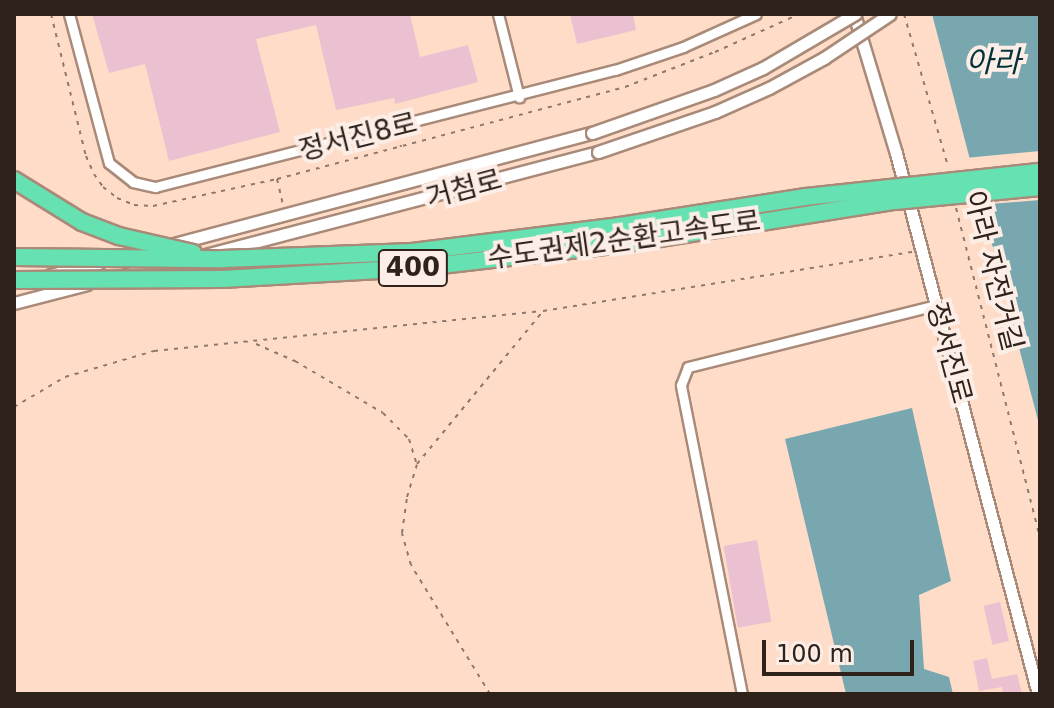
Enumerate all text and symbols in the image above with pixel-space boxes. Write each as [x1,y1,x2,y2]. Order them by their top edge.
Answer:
water label: 아라 [965,44,1021,80]
street label: 정서진8로 [295,106,421,168]
street label: 거첨로 [422,163,506,215]
street label: 아라 자전거길 [957,188,1029,354]
street label: 수도권제2순환고속도로 [485,204,763,276]
road number: 400 [377,246,449,290]
street label: 정서진로 [919,299,979,407]
scale bar [766,624,918,674]
text: 100 m [776,640,853,668]

